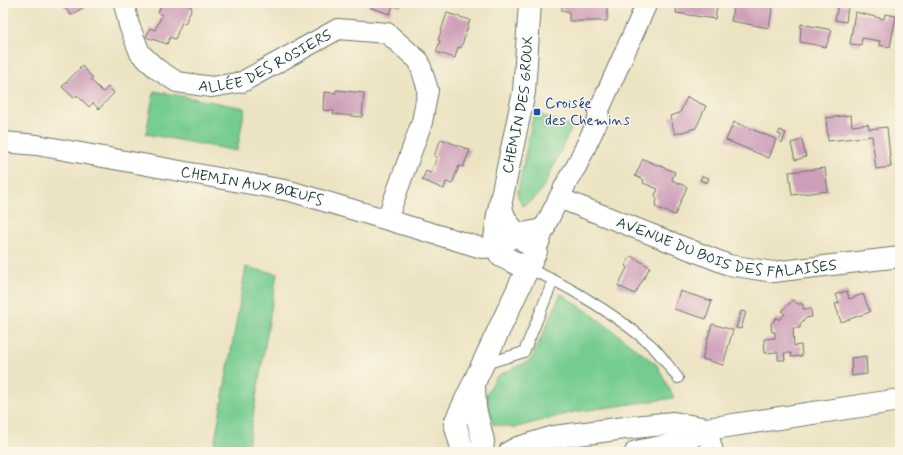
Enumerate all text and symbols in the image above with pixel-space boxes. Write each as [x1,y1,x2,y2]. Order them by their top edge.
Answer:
street label: ALLÉE DES ROSIERS [197,25,336,98]
street label: CHEMIN DES GROUX [498,35,539,176]
place label: Croisée des Chemins [545,94,630,131]
marker: Croisée des Chemins [532,107,542,117]
street label: CHEMIN AUX BŒUFS [179,162,326,211]
street label: AVENUE DU BOIS DES FALAISES [613,213,838,283]

